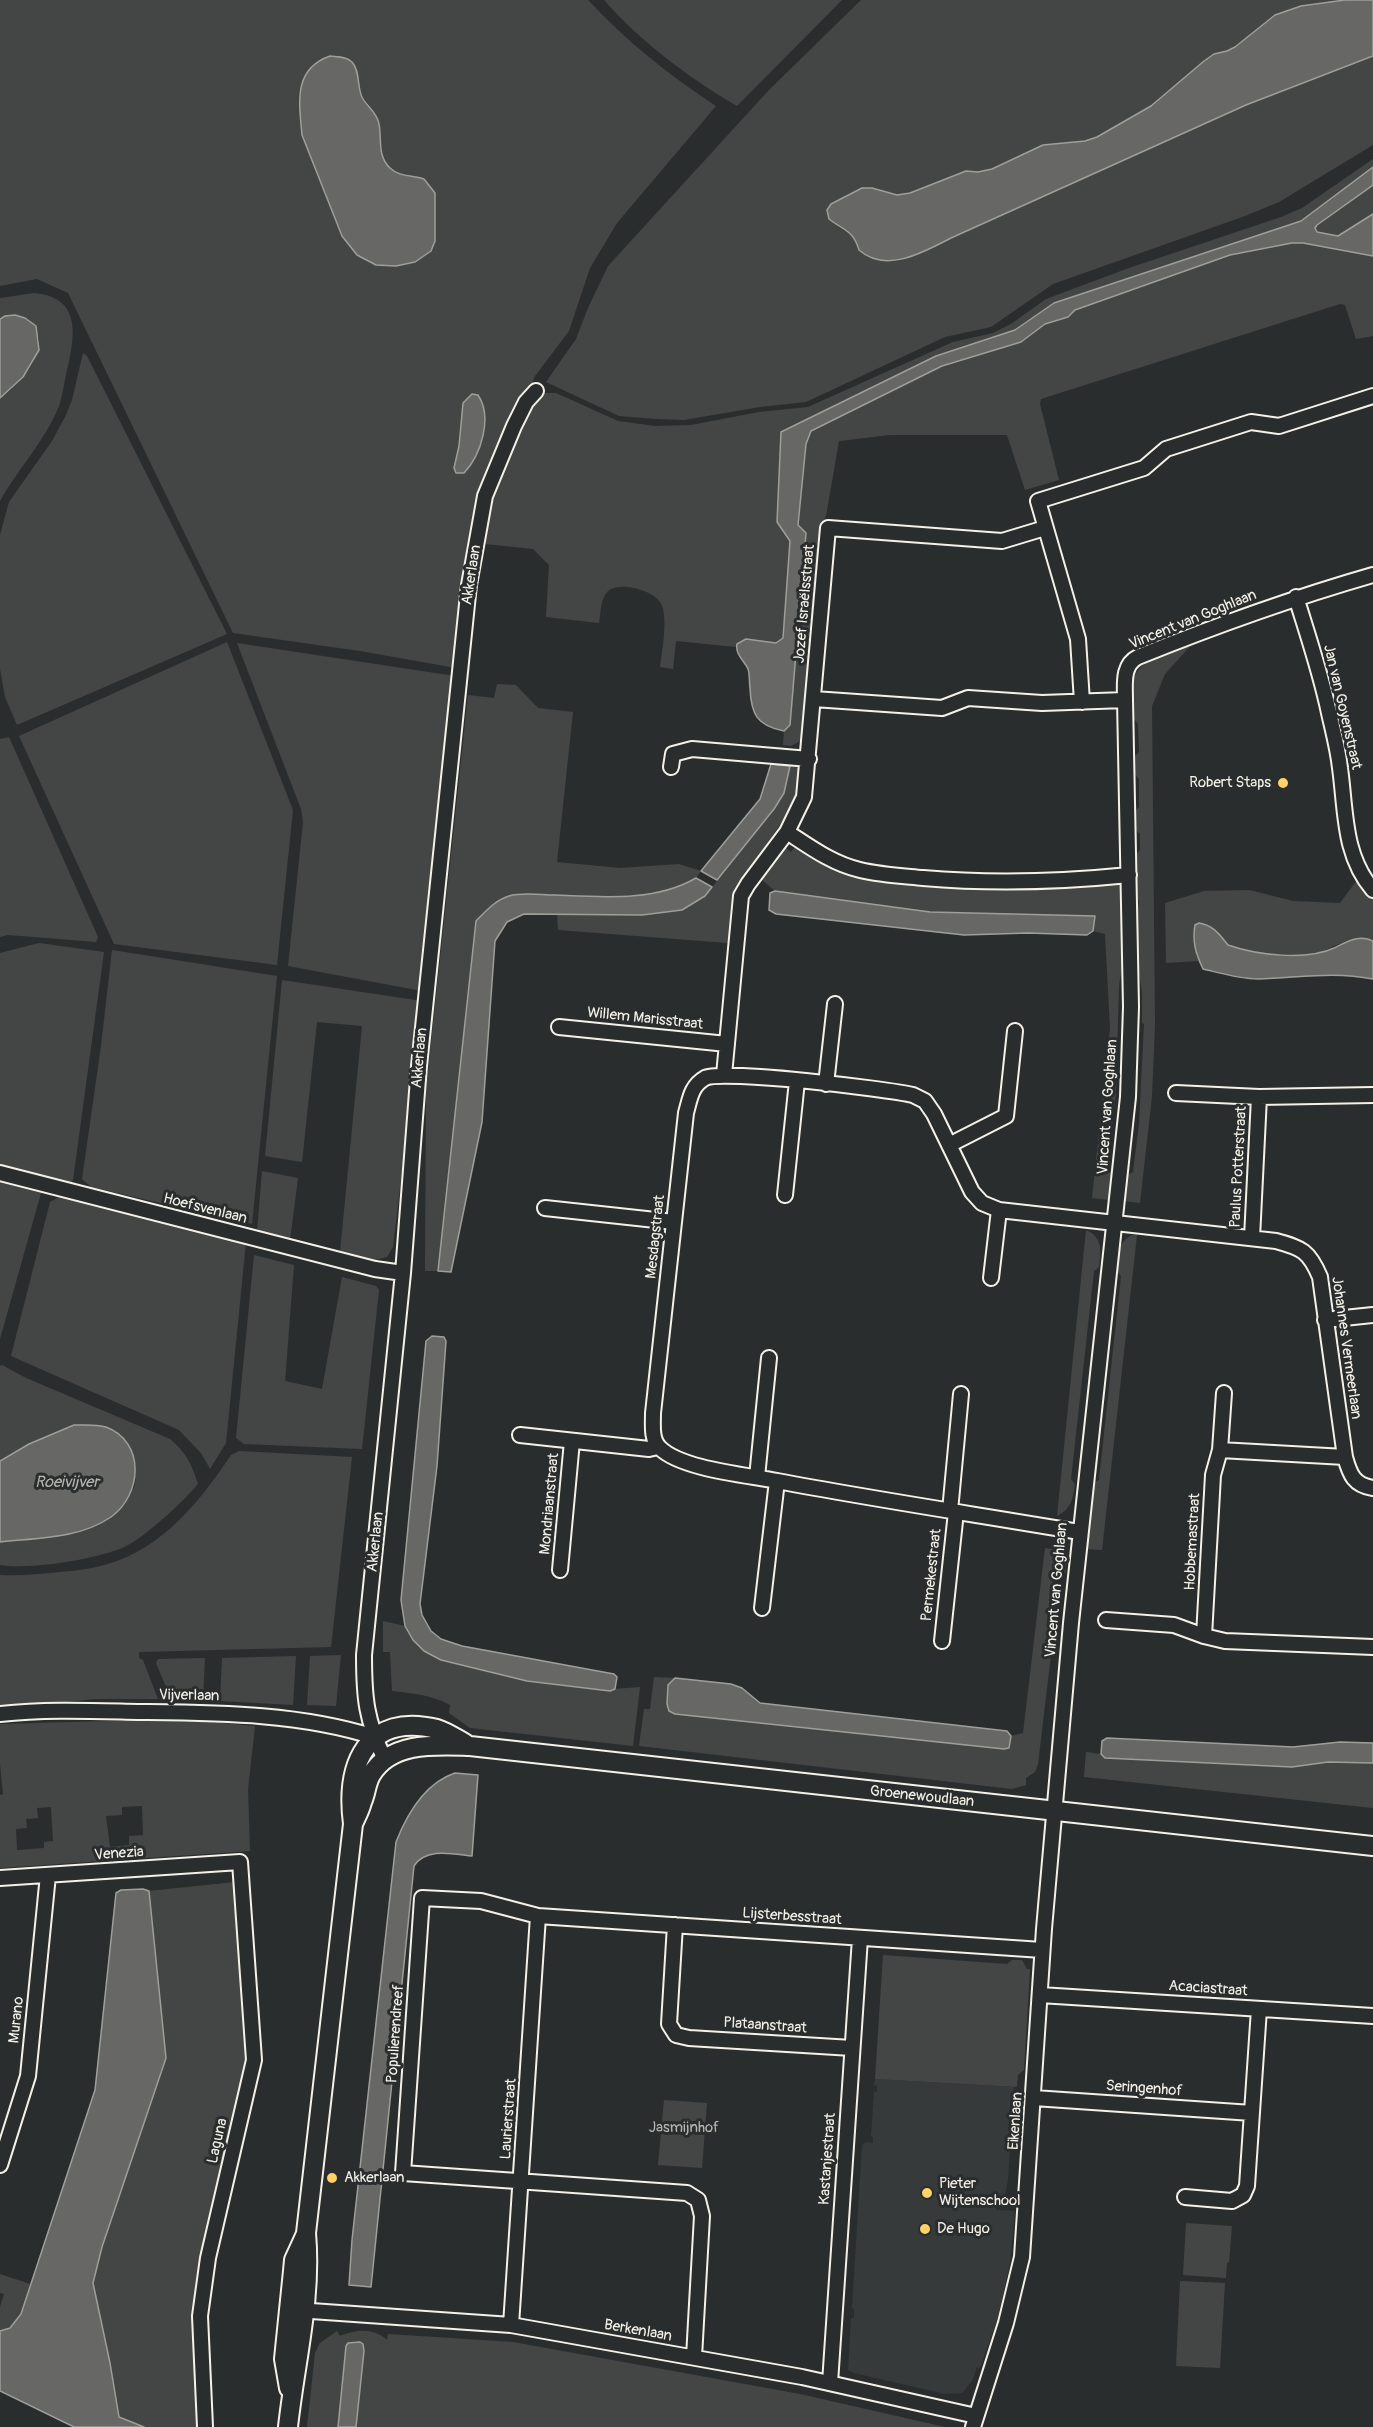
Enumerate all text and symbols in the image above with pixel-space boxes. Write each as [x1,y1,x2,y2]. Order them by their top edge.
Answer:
street label: Akkerlaan [458,544,486,606]
street label: Jozef Israëlsstraat [791,544,819,664]
street label: Vincent van Goghlaan [1127,586,1259,654]
street label: Jan van Goyenstraat [1319,643,1365,771]
place label: Robert Staps [1189,774,1271,792]
marker: Robert Staps [1276,776,1290,790]
street label: Willem Marisstraat [586,1004,704,1034]
street label: Akkerlaan [408,1027,432,1089]
street label: Vincent van Goghlaan [1094,1039,1122,1175]
street label: Paulus Potterstraat [1227,1106,1251,1228]
street label: Hoefsvenlaan [161,1190,249,1228]
street label: Mesdagstraat [643,1194,669,1280]
street label: Johannes Vermeerlaan [1327,1276,1365,1420]
street label: Mondriaanstraat [537,1452,563,1556]
water label: Roeivijver [35,1473,99,1493]
street label: Hobbemastraat [1181,1493,1205,1591]
street label: Akkerlaan [364,1511,388,1573]
street label: Vincent van Goghlaan [1042,1522,1072,1658]
street label: Permekestraat [918,1528,946,1622]
street label: Vijverlaan [159,1686,219,1706]
street label: Groenewoudlaan [869,1783,975,1811]
street label: Venezia [94,1843,144,1865]
street label: Lijsterbesstraat [742,1905,842,1929]
street label: Acaciastraat [1168,1977,1248,2001]
street label: Populierendreef [384,1984,408,2084]
street label: Murano [6,1996,28,2044]
street label: Plataanstraat [723,2014,807,2038]
street label: Seringenhof [1105,2077,1183,2101]
street label: Laurierstraat [497,2078,521,2160]
street label: Eikenlaan [1005,2092,1027,2150]
street label: Kastanjestraat [816,2112,840,2206]
street label: Laguna [204,2117,232,2165]
park label: Jasmijnhof [649,2119,719,2137]
place label: Akkerlaan [344,2169,405,2187]
marker: Akkerlaan [325,2171,339,2185]
place label: Pieter Wijtenschool [939,2175,1021,2210]
marker: Pieter Wijtenschool [920,2186,934,2200]
place label: De Hugo [937,2220,990,2238]
marker: De Hugo [918,2222,932,2236]
street label: Berkenlaan [603,2316,673,2346]

